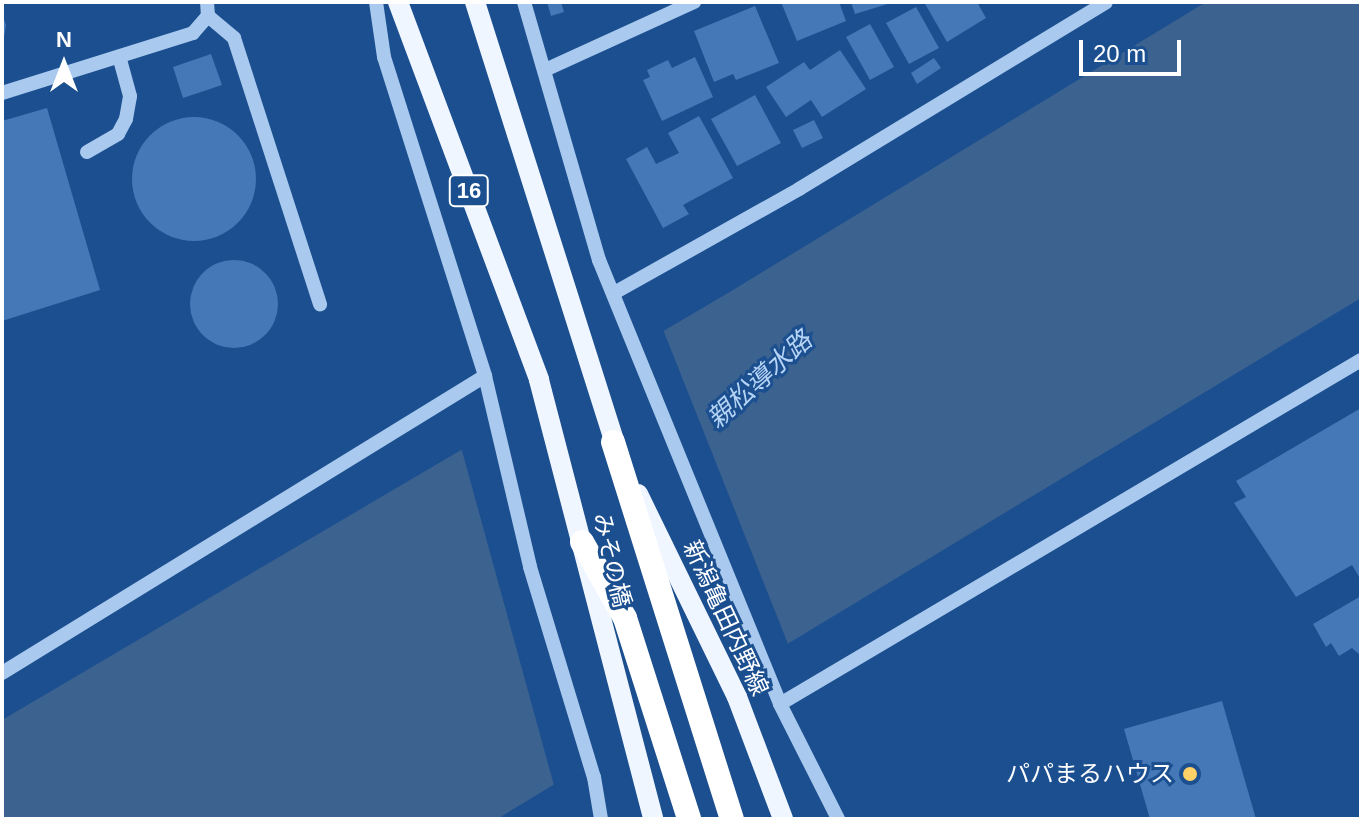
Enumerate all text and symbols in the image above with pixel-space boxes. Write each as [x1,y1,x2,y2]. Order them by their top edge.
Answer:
north arrow [24,24,104,104]
scale bar [1083,24,1185,74]
text: N [56,27,72,52]
text: 20 m [1093,40,1146,67]
road number: 16 [447,173,491,209]
water label: 親松導水路 [701,325,819,435]
street label: みその橋 [587,510,637,610]
street label: 新潟亀田内野線 [677,536,775,700]
place label: パパまるハウス [1006,760,1174,788]
marker: パパまるハウス [1181,765,1199,783]

